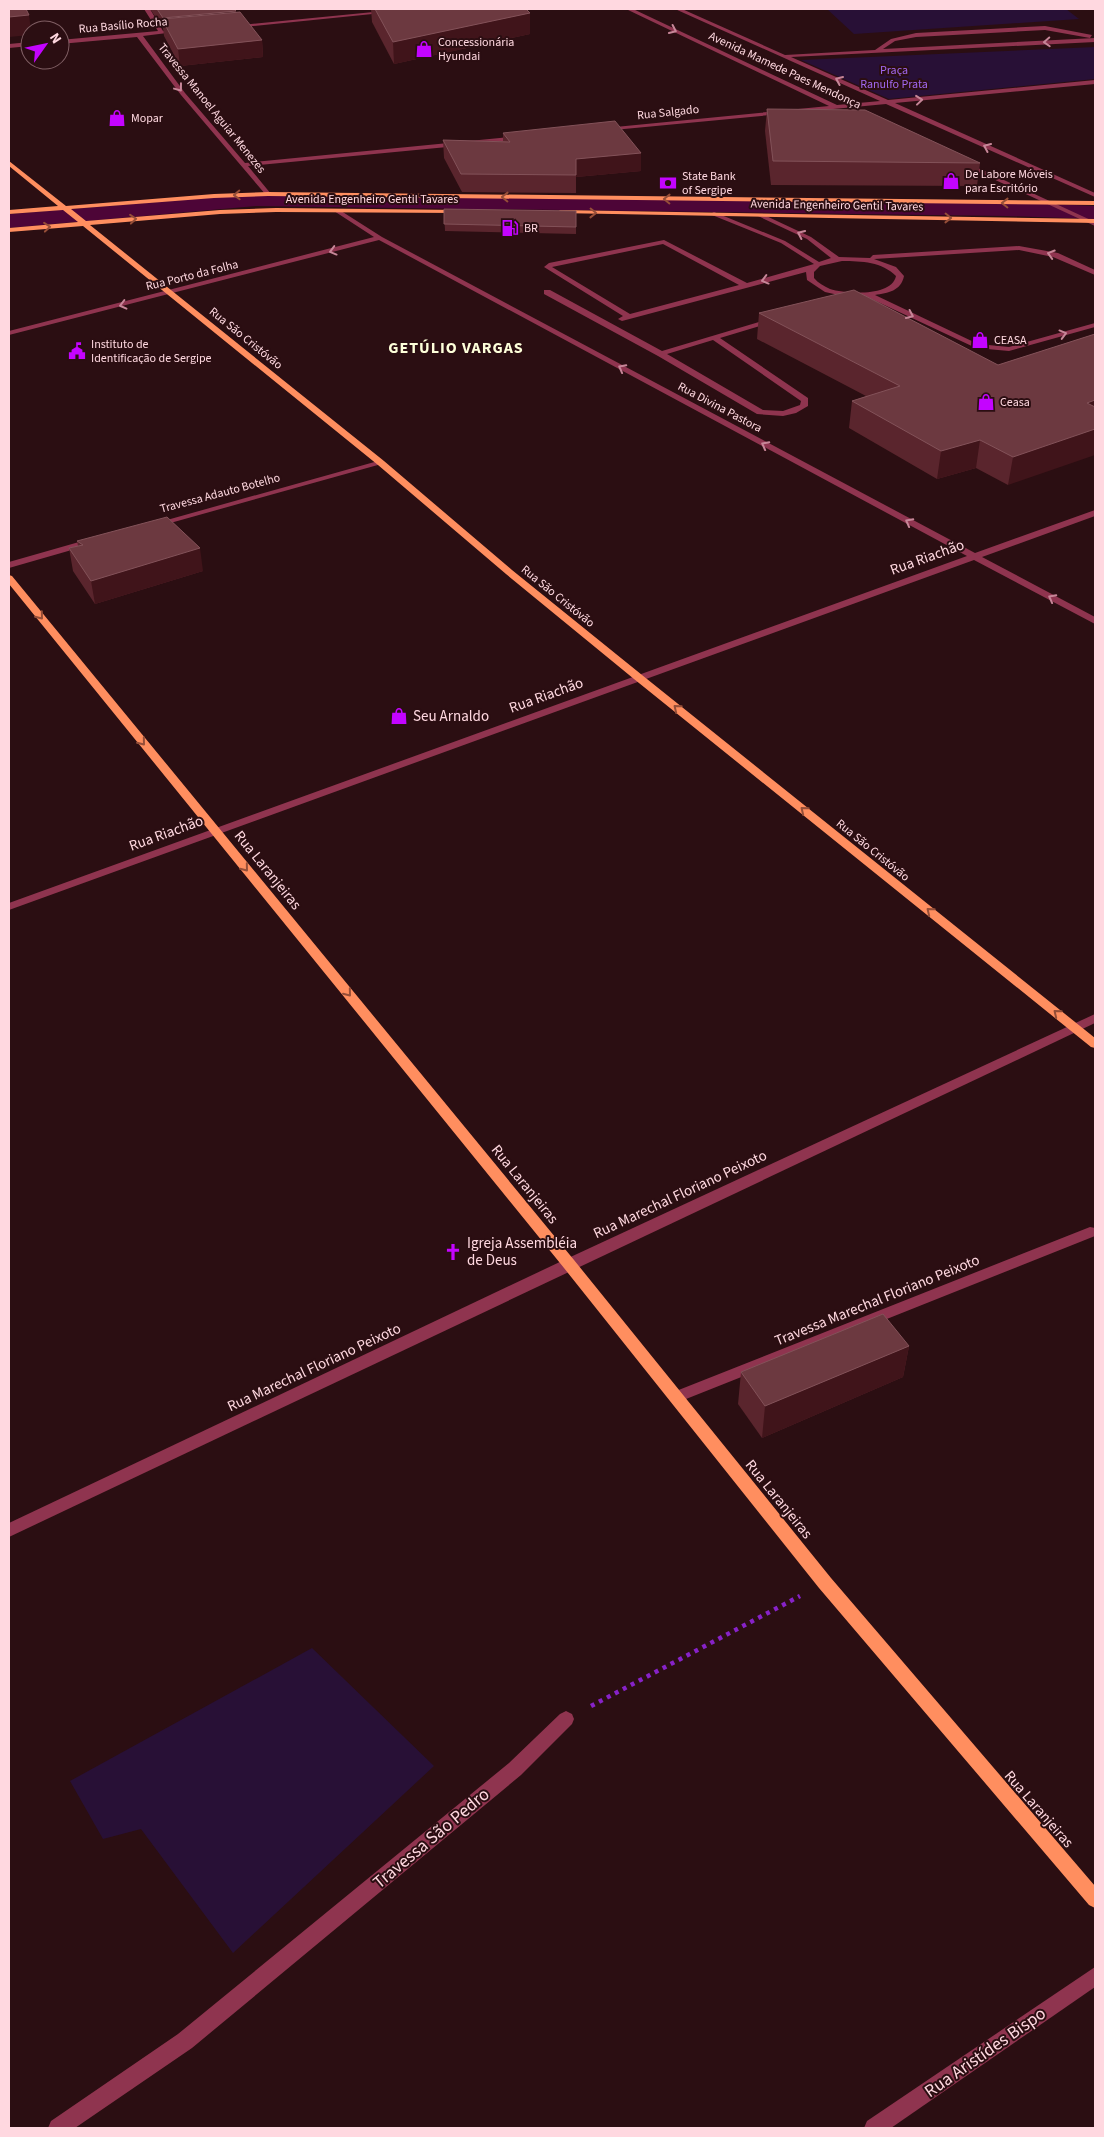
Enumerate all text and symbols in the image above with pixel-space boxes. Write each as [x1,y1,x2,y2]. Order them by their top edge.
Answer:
street label: Rua Basílio Rocha [78,13,168,38]
north arrow [20,20,70,70]
one-way arrow [668,23,677,34]
street label: Avenida Mamede Paes Mendonça [706,28,864,113]
text: N [44,29,66,48]
place label: Concessionária Hyundai [438,34,514,65]
one-way arrow [1042,37,1050,48]
shop icon: Concessionária Hyundai [414,39,434,59]
street label: Travessa Manoel Aguiar Menezes [154,40,269,177]
park label: Praça Ranulfo Prata [860,62,928,93]
one-way arrow [835,76,844,87]
one-way arrow [173,82,181,91]
one-way arrow [915,95,923,106]
street label: Rua Salgado [636,101,700,124]
shop icon: Mopar [107,108,127,128]
place label: Mopar [131,110,164,127]
one-way arrow [983,142,992,153]
place label: De Labore Móveis para Escritório [965,166,1053,197]
place label: State Bank of Sergipe [682,168,736,199]
shop icon: De Labore Móveis para Escritório [941,171,961,191]
bank icon: State Bank of Sergipe [658,173,678,193]
one-way arrow [233,190,240,200]
street label: Avenida Engenheiro Gentil Tavares [286,191,458,208]
one-way arrow [500,192,508,202]
one-way arrow [663,194,670,204]
street label: Avenida Engenheiro Gentil Tavares [751,195,923,216]
one-way arrow [1000,198,1008,208]
one-way arrow [589,207,597,218]
one-way arrow [944,213,952,223]
one-way arrow [130,214,138,225]
fuel station icon: BR [500,218,520,238]
place label: BR [524,220,538,237]
one-way arrow [43,221,51,232]
one-way arrow [797,230,806,240]
one-way arrow [329,245,337,255]
one-way arrow [1047,250,1055,260]
street label: Rua Porto da Folha [144,256,240,295]
one-way arrow [762,275,770,285]
one-way arrow [120,299,128,309]
street label: Rua São Cristóvão [205,303,286,373]
one-way arrow [905,309,914,319]
shop icon: CEASA [970,330,990,350]
one-way arrow [1059,330,1067,340]
place label: CEASA [994,332,1027,349]
place label: Instituto de Identificação de Sergipe [91,336,212,367]
district label: GETÚLIO VARGAS [388,337,524,359]
public building icon: Instituto de Identificação de Sergipe [67,341,87,361]
one-way arrow [618,365,627,375]
street label: Rua Divina Pastora [675,378,765,437]
shop icon: Ceasa [976,392,996,412]
place label: Ceasa [1000,394,1030,411]
one-way arrow [762,441,771,451]
street label: Travessa Adauto Botelho [158,469,282,518]
one-way arrow [905,518,914,528]
street label: Rua Riachão [887,534,967,581]
street label: Rua São Cristóvão [517,561,598,631]
one-way arrow [1048,594,1057,604]
one-way arrow [34,610,42,619]
street label: Rua Riachão [506,672,586,719]
shop icon: Seu Arnaldo [389,706,409,726]
place label: Seu Arnaldo [413,706,489,727]
one-way arrow [674,706,683,714]
one-way arrow [137,736,145,745]
one-way arrow [801,807,810,815]
street label: Rua Riachão [126,810,206,857]
street label: Rua São Cristóvão [832,815,913,885]
street label: Rua Laranjeiras [229,826,306,914]
one-way arrow [239,862,248,871]
one-way arrow [927,908,936,917]
one-way arrow [342,988,351,997]
one-way arrow [1054,1011,1063,1019]
street label: Rua Laranjeiras [486,1140,563,1228]
street label: Rua Marechal Floriano Peixoto [590,1145,770,1244]
place label: Igreja Assembléia de Deus [467,1233,577,1271]
church icon: Igreja Assembléia de Deus [443,1242,463,1262]
street label: Travessa Marechal Floriano Peixoto [772,1250,983,1351]
street label: Rua Marechal Floriano Peixoto [224,1318,404,1417]
street label: Rua Laranjeiras [740,1455,817,1543]
street label: Rua Laranjeiras [999,1766,1078,1853]
street label: Travessa São Pedro [368,1782,495,1895]
street label: Rua Aristídes Bispo [919,2001,1051,2104]

